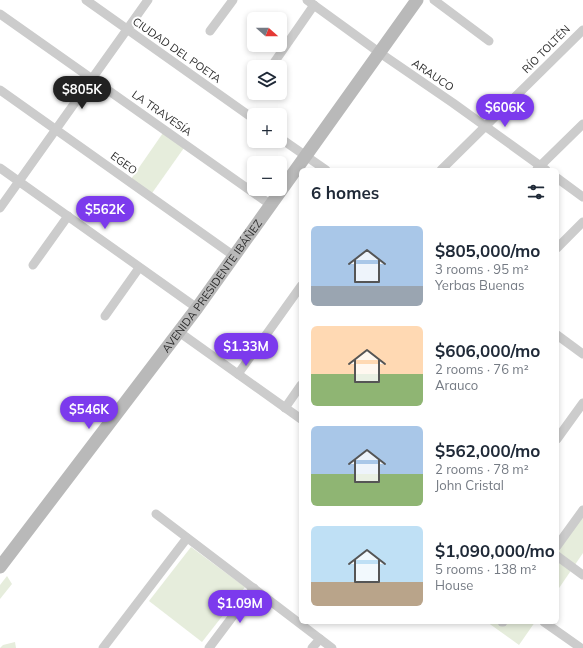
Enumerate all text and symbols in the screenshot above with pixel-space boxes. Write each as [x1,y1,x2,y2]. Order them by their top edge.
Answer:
north arrow [247,12,287,52]
map controls [247,12,287,196]
street label: CIUDAD DEL POETA [130,14,224,86]
street label: RÍO TOLTÉN [519,22,573,76]
street label: ARAUCO [409,56,457,94]
button: layers [247,60,287,100]
pin: $805K [54,76,110,110]
text: $805K [62,81,102,97]
street label: LA TRAVESÍA [129,87,195,139]
pin: $606K [477,94,533,128]
text: $606K [485,99,525,115]
button: + [247,108,287,148]
street label: EGEO [108,149,140,177]
button: − [247,156,287,196]
icon: filters [525,181,547,203]
text: 6 homes [311,182,379,203]
pin: $562K [77,196,133,230]
text: $562K [85,201,125,217]
street label: AVENIDA PRESIDENTE IBÁÑEZ [159,216,265,355]
text: $805,000/mo [435,240,540,261]
icon: home [343,242,391,290]
text: 3 rooms · 95 m² [435,261,529,277]
text: Yerbas Buenas [435,277,524,293]
pin: $1.33M [213,333,279,367]
text: $1.33M [223,338,269,354]
text: $606,000/mo [435,340,540,361]
icon: home [343,342,391,390]
text: 2 rooms · 76 m² [435,361,529,377]
text: Arauco [435,377,478,393]
pin: $546K [61,396,117,430]
text: $546K [69,401,109,417]
text: $562,000/mo [435,440,540,461]
icon: home [343,442,391,490]
text: 2 rooms · 78 m² [435,461,529,477]
text: John Cristal [435,477,504,493]
text: $1,090,000/mo [435,540,555,561]
icon: home [343,542,391,590]
text: 5 rooms · 138 m² [435,561,536,577]
text: House [435,577,473,593]
pin: $1.09M [207,590,273,624]
text: $1.09M [217,595,263,611]

